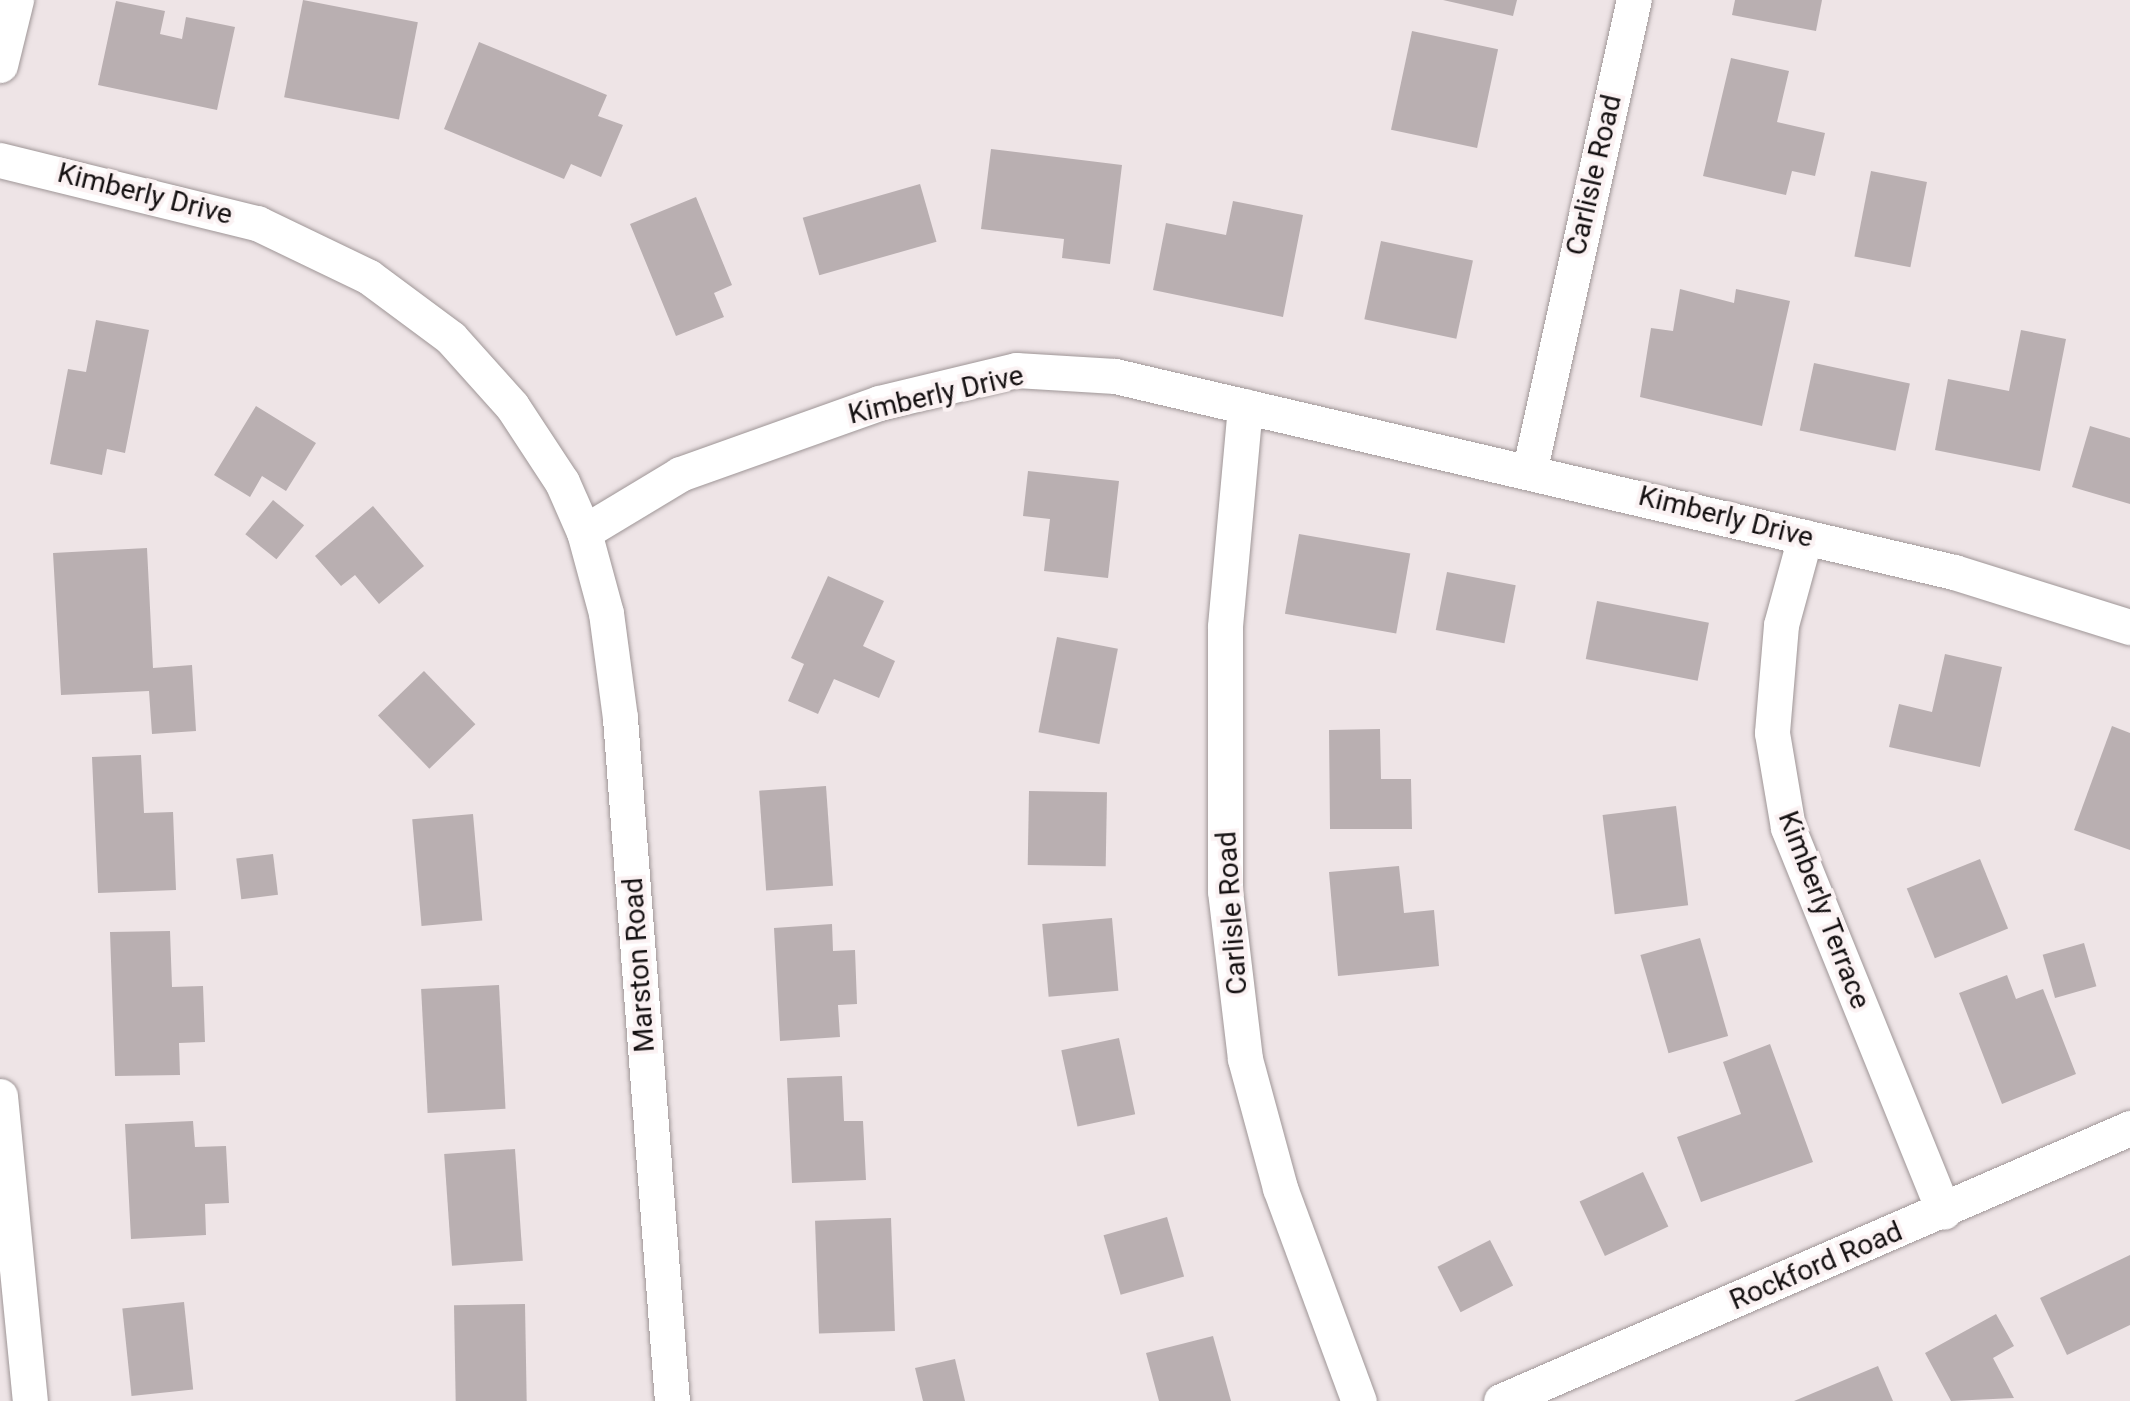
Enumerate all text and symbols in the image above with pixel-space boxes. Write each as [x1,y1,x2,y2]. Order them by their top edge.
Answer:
street label: Carlisle Road [1559,91,1629,259]
street label: Kimberly Drive [54,156,236,232]
street label: Kimberly Drive [845,359,1027,431]
street label: Kimberly Drive [1635,479,1817,555]
street label: Kimberly Terrace [1771,806,1877,1014]
street label: Carlisle Road [1210,830,1254,996]
street label: Marston Road [616,876,662,1054]
street label: Rockford Road [1725,1215,1907,1317]

